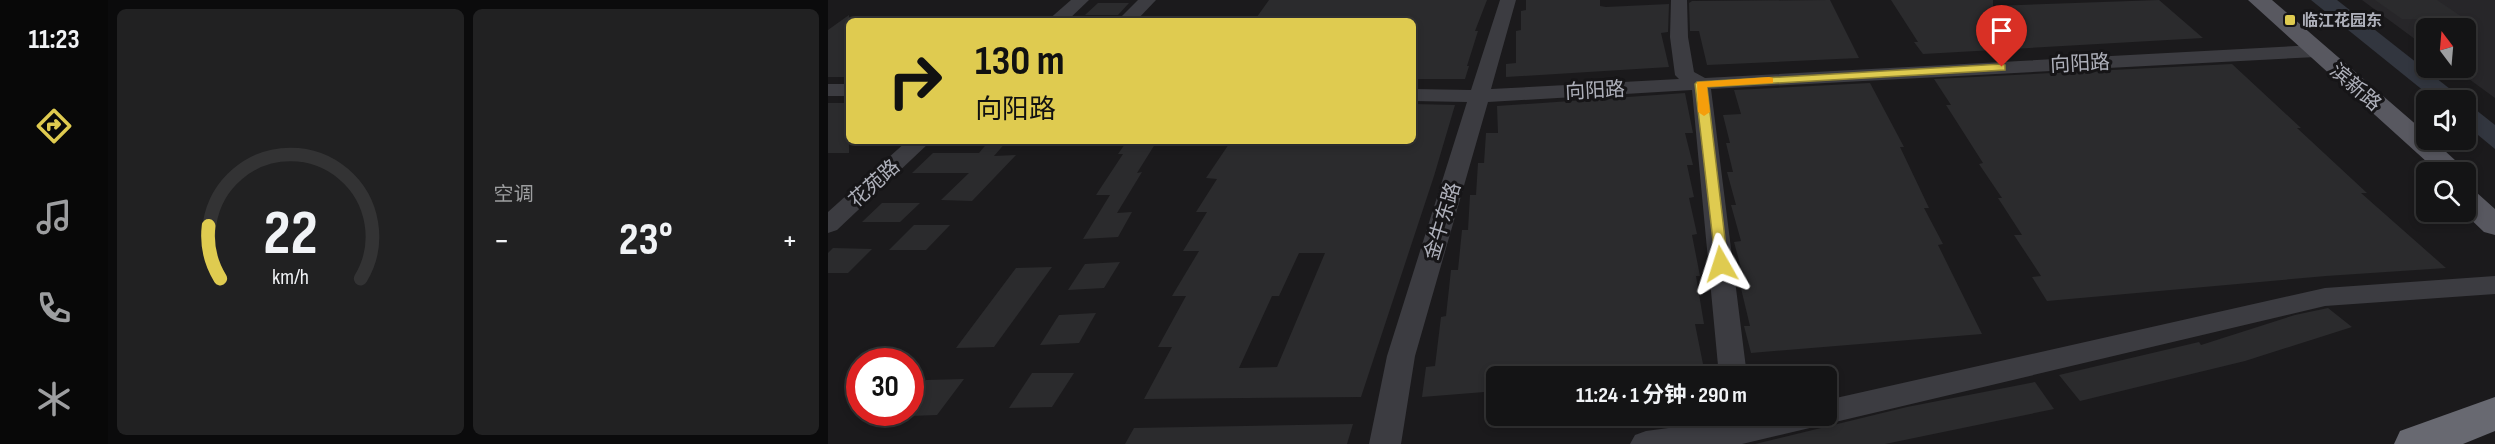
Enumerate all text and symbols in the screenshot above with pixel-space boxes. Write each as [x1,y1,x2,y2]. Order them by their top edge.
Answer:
pin [1976,5,2027,67]
place label: 临江花园东 [2302,11,2382,31]
marker: 临江花园东 [2283,13,2297,27]
icon: arrive [1985,14,2018,47]
north arrow [2416,18,2476,78]
map controls [2416,18,2476,222]
text: 11:23 [28,24,80,56]
text: 130 m [975,36,1065,87]
icon: right [876,42,954,120]
street label: 向阳路 [2049,50,2111,78]
street label: 滨新路 [2325,59,2386,116]
street label: 向阳路 [1564,77,1626,105]
button: sound [2416,90,2476,150]
text: 向阳路 [975,94,1056,126]
icon: directions [33,105,75,147]
street label: 花苑路 [844,155,905,213]
button: search [2416,162,2476,222]
street label: 金牛东路 [1420,180,1466,263]
text: 空调 [494,183,534,207]
icon: music [33,196,75,238]
text: 22 [263,197,318,272]
text: 23° [619,213,673,268]
text: − [494,221,510,261]
text: + [782,221,798,261]
position arrow [1689,232,1753,296]
text: km/h [272,265,309,290]
icon: phone [33,287,75,329]
speed limit sign: 30 [846,348,924,426]
icon: climate [33,378,75,420]
text: 11:24 · 1 分钟 · 290 m [1576,382,1747,409]

